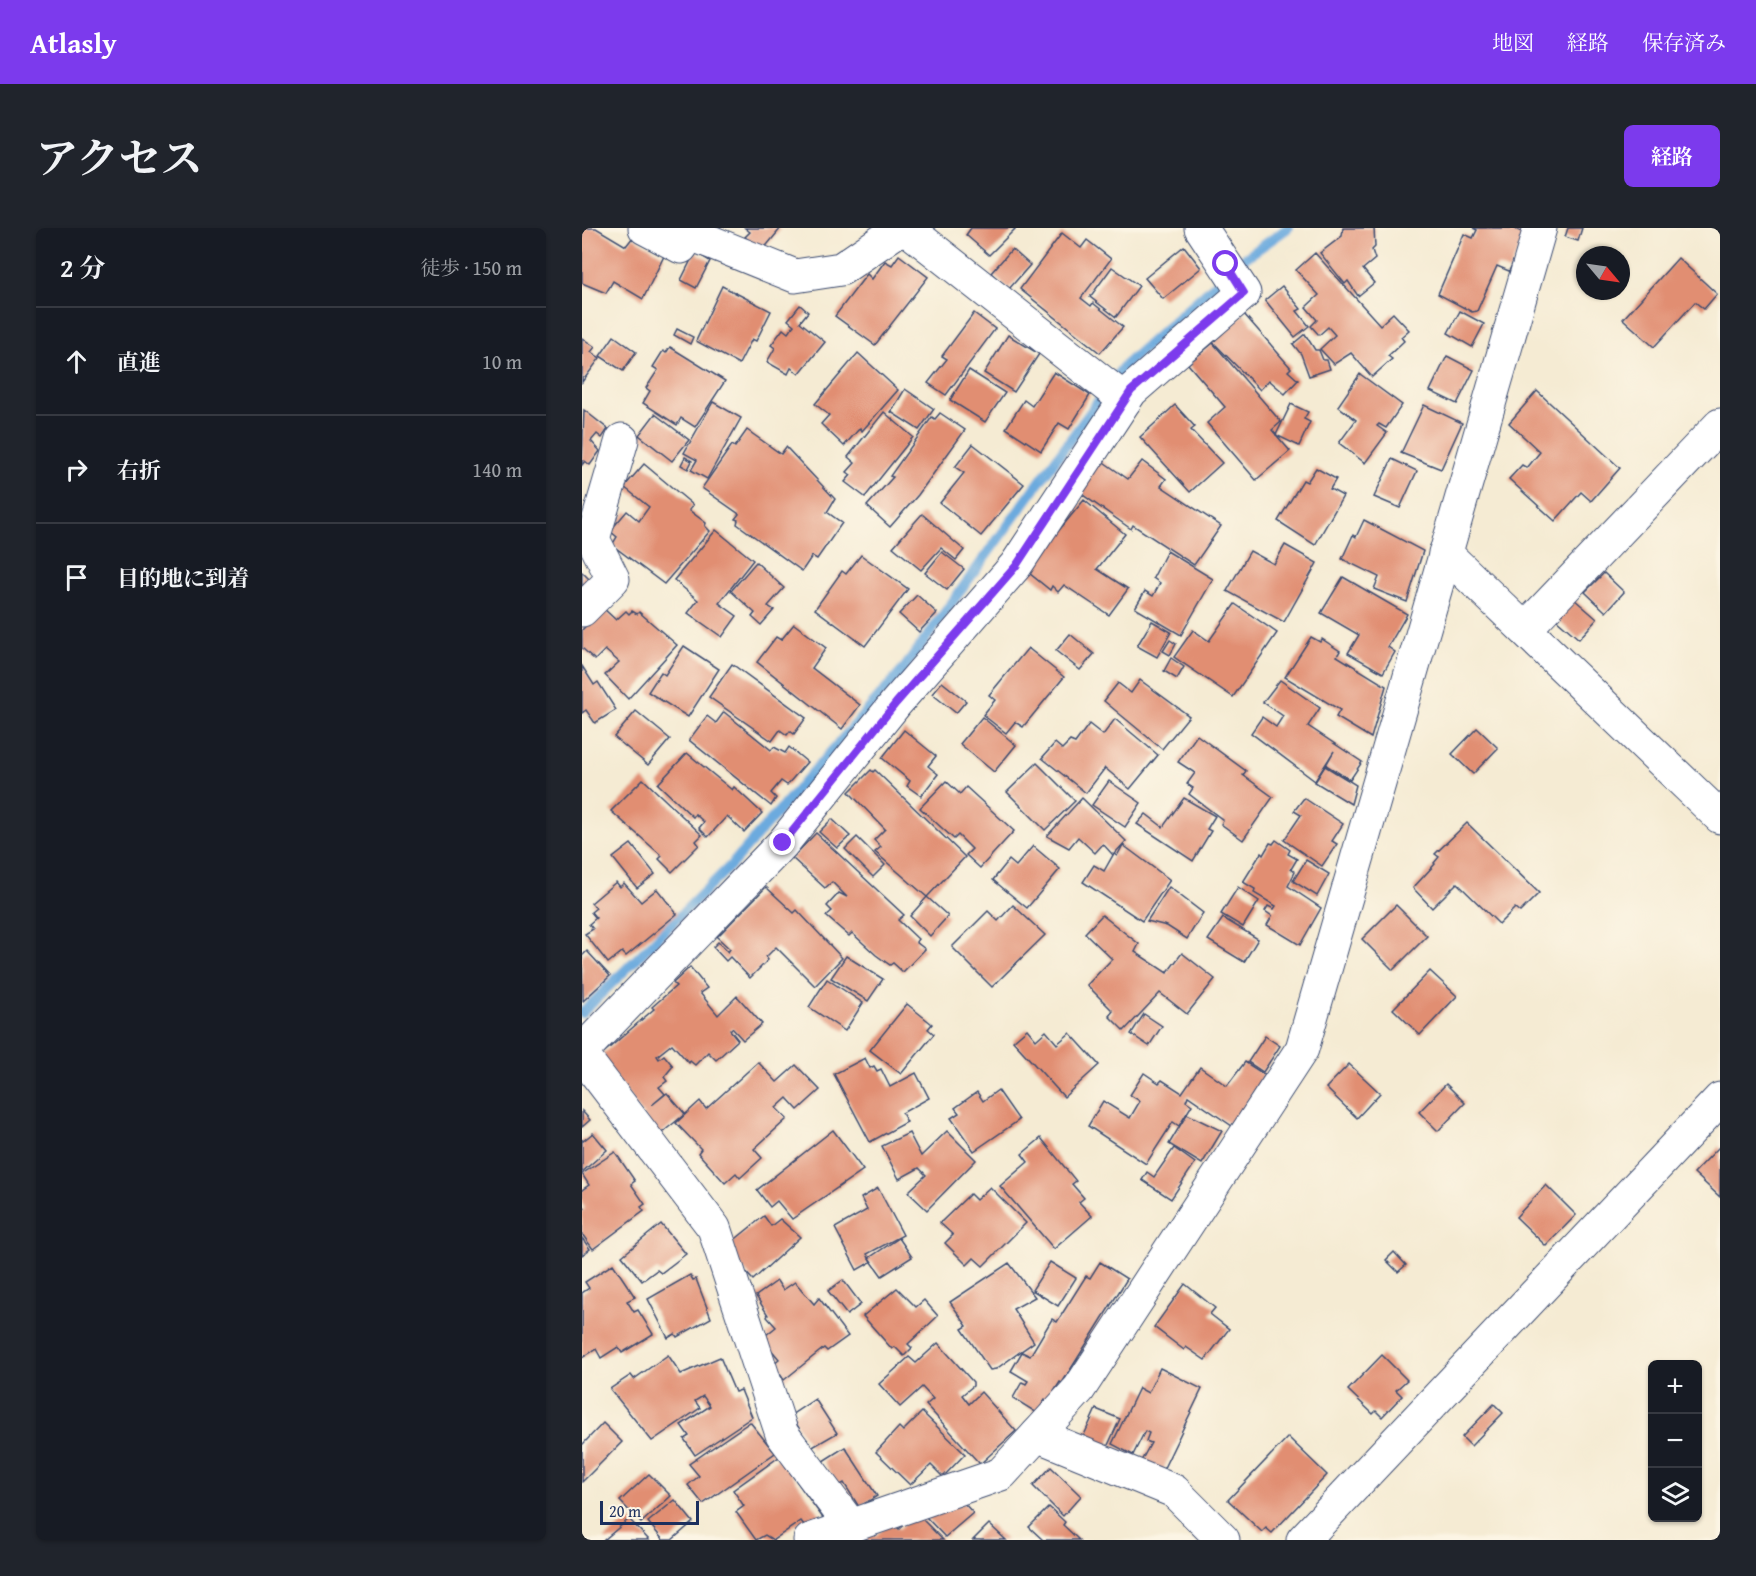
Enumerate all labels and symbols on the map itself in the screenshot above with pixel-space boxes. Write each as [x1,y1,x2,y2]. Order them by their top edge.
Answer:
north arrow [1576,246,1630,300]
route start [1212,250,1238,276]
route end [769,829,795,855]
scale bar [600,1498,699,1526]

